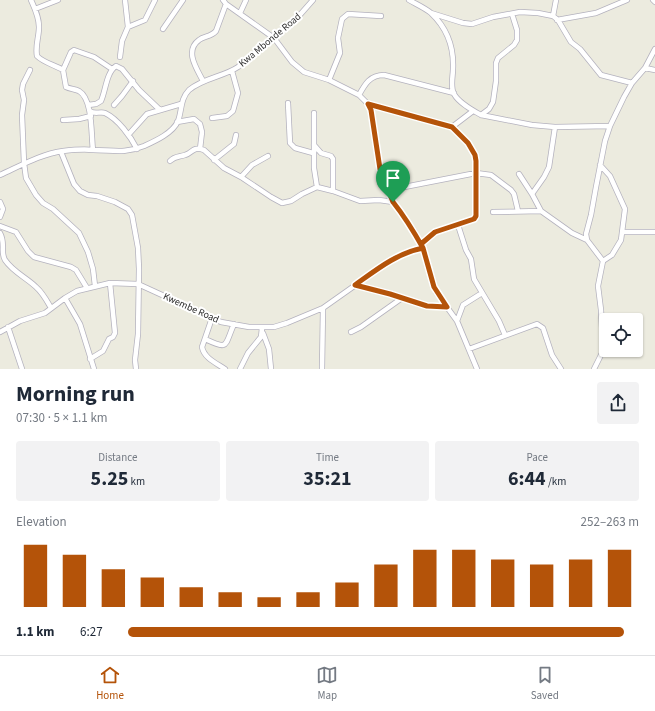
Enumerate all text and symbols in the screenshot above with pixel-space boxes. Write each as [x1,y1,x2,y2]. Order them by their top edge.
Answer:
street label: Kwa Mbonde Road [236,10,304,70]
pin [376,161,410,202]
icon: arrive [382,167,404,189]
street label: Kwembe Road [161,289,221,327]
map controls [599,313,643,357]
button: locate [599,313,643,357]
text: Morning run [16,378,135,410]
button: share [597,382,639,424]
text: 07:30 · 5 × 1.1 km [16,409,108,427]
text: Distance [98,450,137,465]
text: Time [316,450,339,465]
text: Pace [526,450,548,465]
text: 5.25 [91,465,128,493]
text: 35:21 [303,465,352,493]
text: 6:44 [508,465,546,493]
text: km [128,474,145,489]
text: /km [546,474,566,489]
text: Elevation [16,513,67,531]
text: 252–263 m [581,513,639,531]
text: 1.1 km [16,623,55,641]
text: 6:27 [80,623,103,641]
tab: Home [96,664,124,703]
tab: Map [316,664,338,703]
tab: Saved [531,664,559,703]

